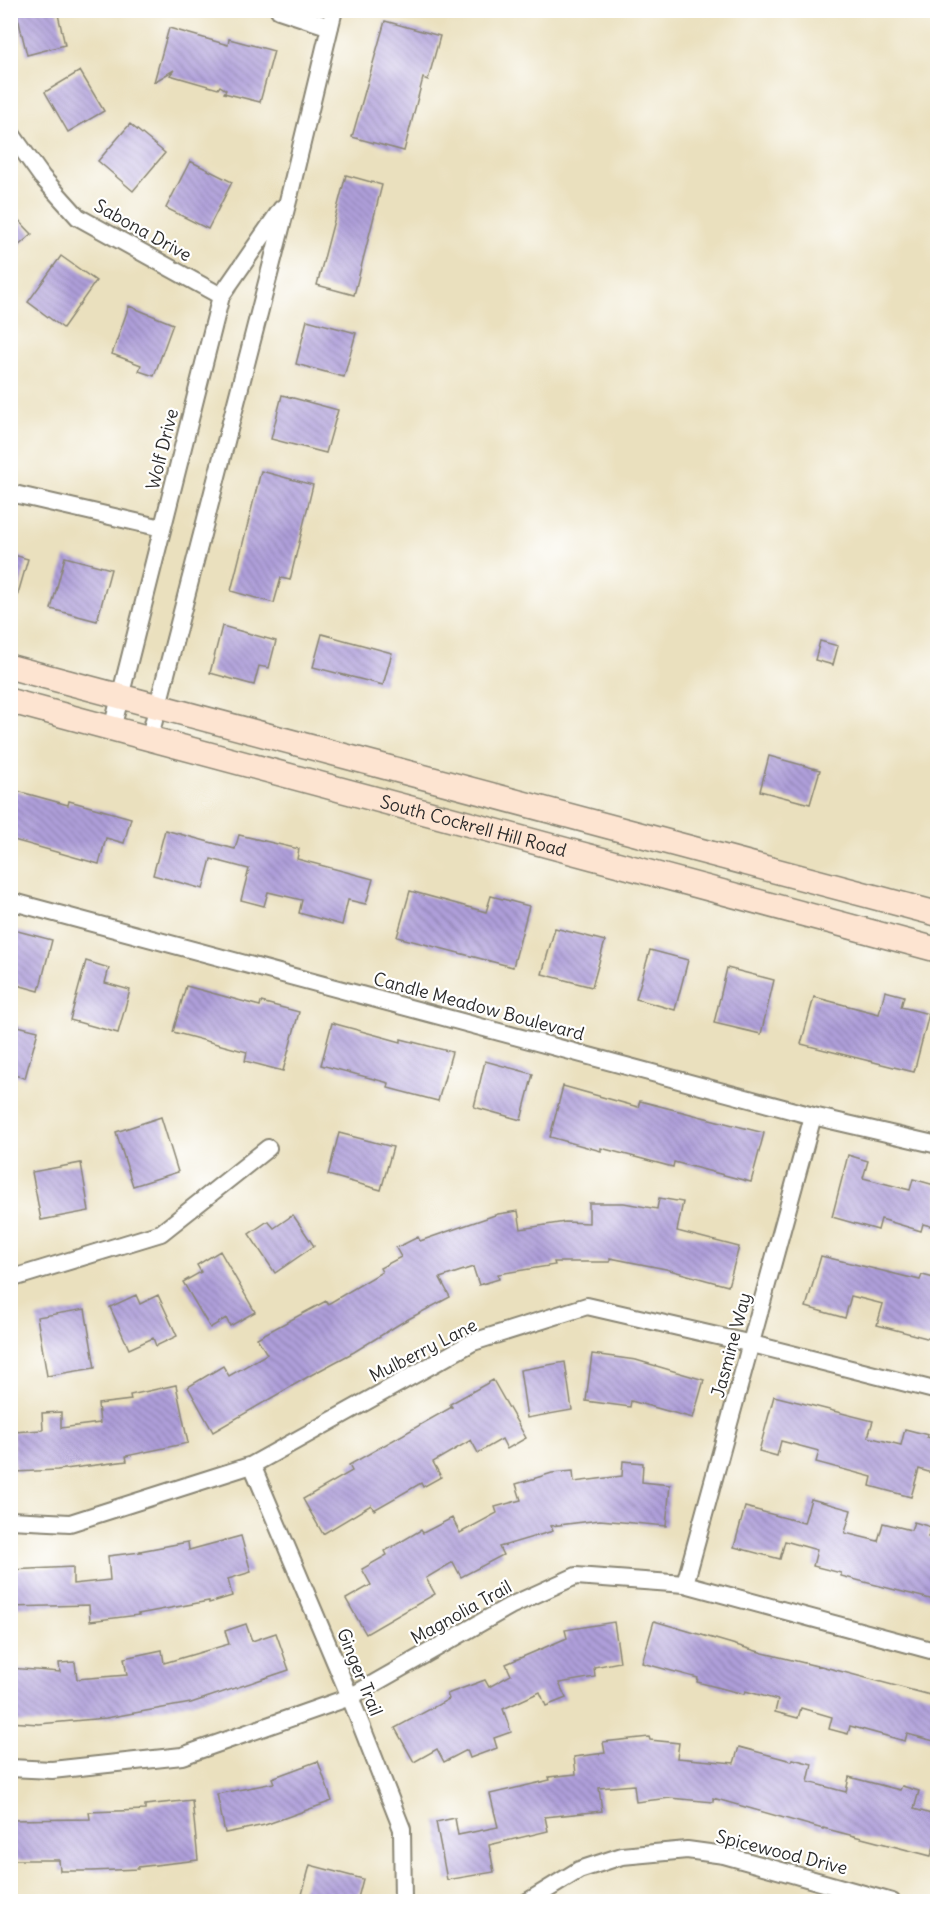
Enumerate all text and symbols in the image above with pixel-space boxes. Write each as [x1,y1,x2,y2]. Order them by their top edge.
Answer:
street label: Sabona Drive [90,194,196,266]
street label: Wolf Drive [141,406,183,492]
street label: South Cockrell Hill Road [378,789,570,861]
street label: Candle Meadow Boulevard [371,967,587,1045]
street label: Jasmine Way [706,1290,756,1400]
street label: Mulberry Lane [365,1313,481,1387]
street label: Magnolia Trail [407,1575,515,1649]
street label: Ginger Trail [332,1625,388,1719]
street label: Spicewood Drive [714,1825,850,1879]

